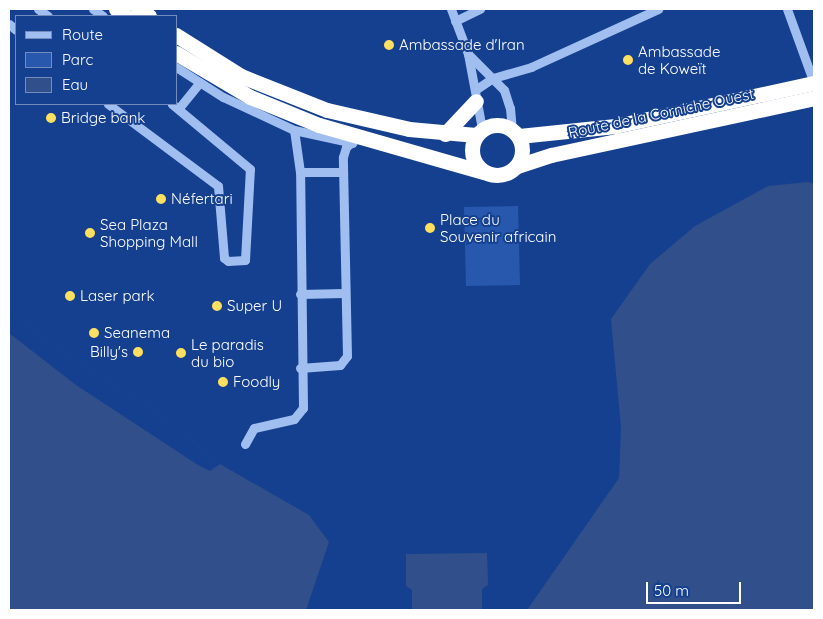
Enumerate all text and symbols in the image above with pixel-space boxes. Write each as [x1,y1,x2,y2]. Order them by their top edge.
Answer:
legend [15,15,178,105]
text: Route [62,25,103,44]
place label: Ambassade d'Iran [399,36,525,54]
marker: Ambassade d'Iran [383,39,395,51]
place label: Ambassade de Koweït [638,42,720,77]
text: Parc [62,50,93,69]
marker: Ambassade de Koweït [622,54,634,66]
text: Eau [62,75,88,94]
street label: Route de la Corniche Ouest [566,85,756,141]
place label: Bridge bank [61,109,145,127]
marker: Bridge bank [45,112,57,124]
place label: Néfertari [171,190,233,208]
marker: Néfertari [155,193,167,205]
place label: Place du Souvenir africain [440,210,556,245]
place label: Sea Plaza Shopping Mall [100,215,198,250]
marker: Place du Souvenir africain [424,222,436,234]
marker: Sea Plaza Shopping Mall [84,227,96,239]
place label: Laser park [80,287,154,305]
marker: Laser park [64,290,76,302]
place label: Super U [227,297,282,315]
marker: Super U [211,300,223,312]
place label: Seanema [104,324,170,342]
marker: Seanema [88,327,100,339]
place label: Le paradis du bio [191,335,264,370]
place label: Billy's [90,343,128,361]
marker: Billy's [132,346,144,358]
marker: Le paradis du bio [175,347,187,359]
place label: Foodly [233,373,280,391]
marker: Foodly [217,376,229,388]
scale bar [648,572,743,604]
text: 50 m [654,581,689,600]

